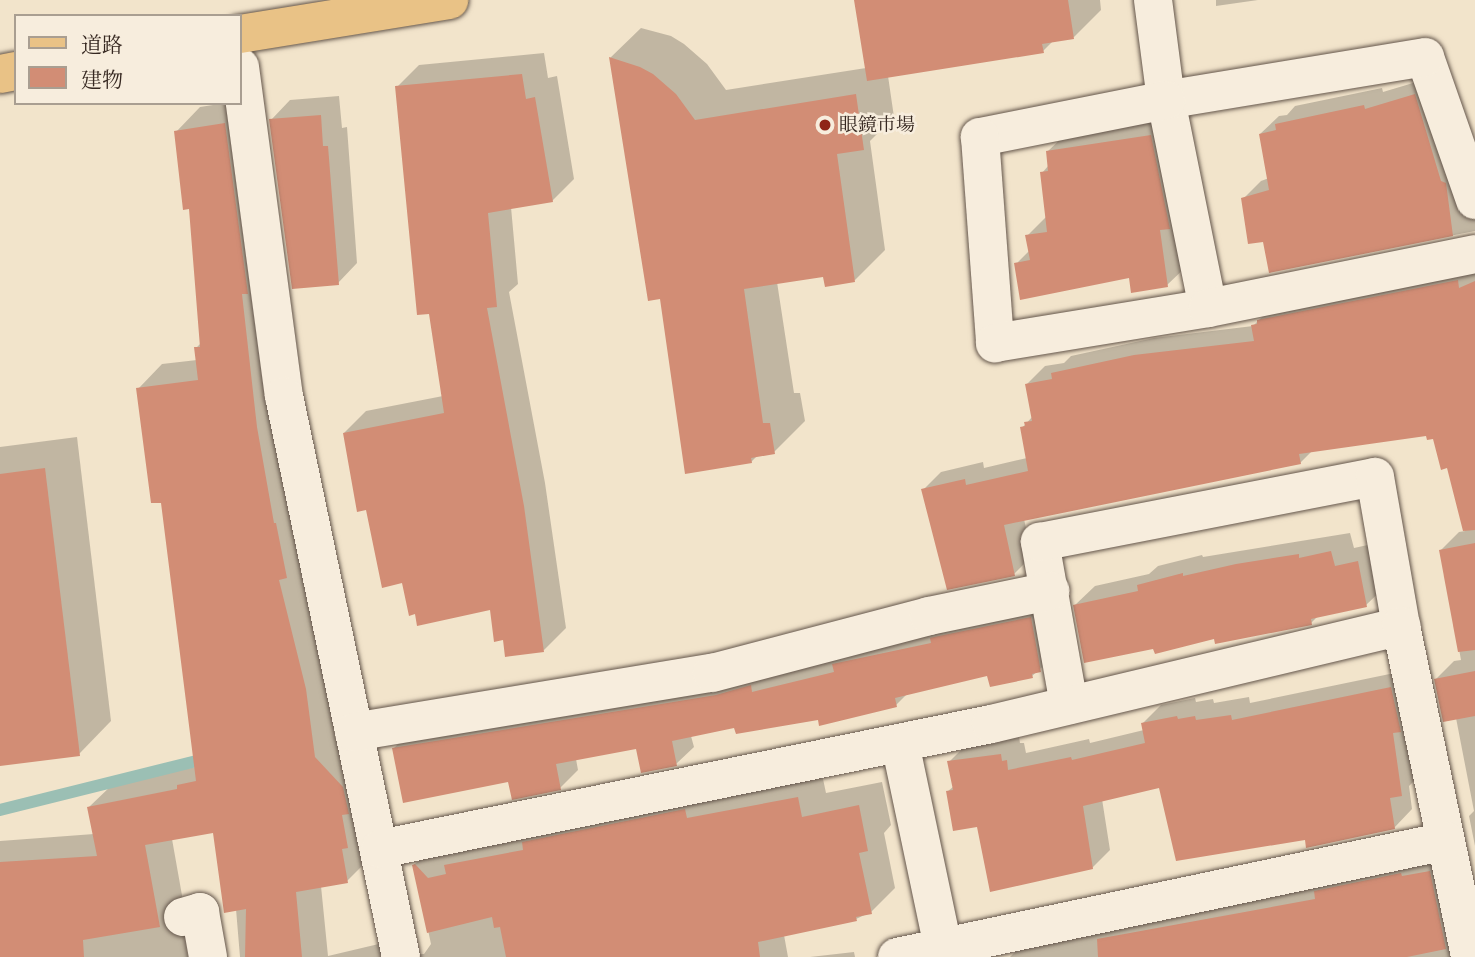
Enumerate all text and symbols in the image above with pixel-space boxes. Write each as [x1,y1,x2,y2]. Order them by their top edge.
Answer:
legend [14,14,242,105]
text: 道路 [81,32,123,57]
text: 建物 [81,67,123,92]
place label: 眼鏡市場 [839,114,915,136]
marker: 眼鏡市場 [817,117,833,133]

